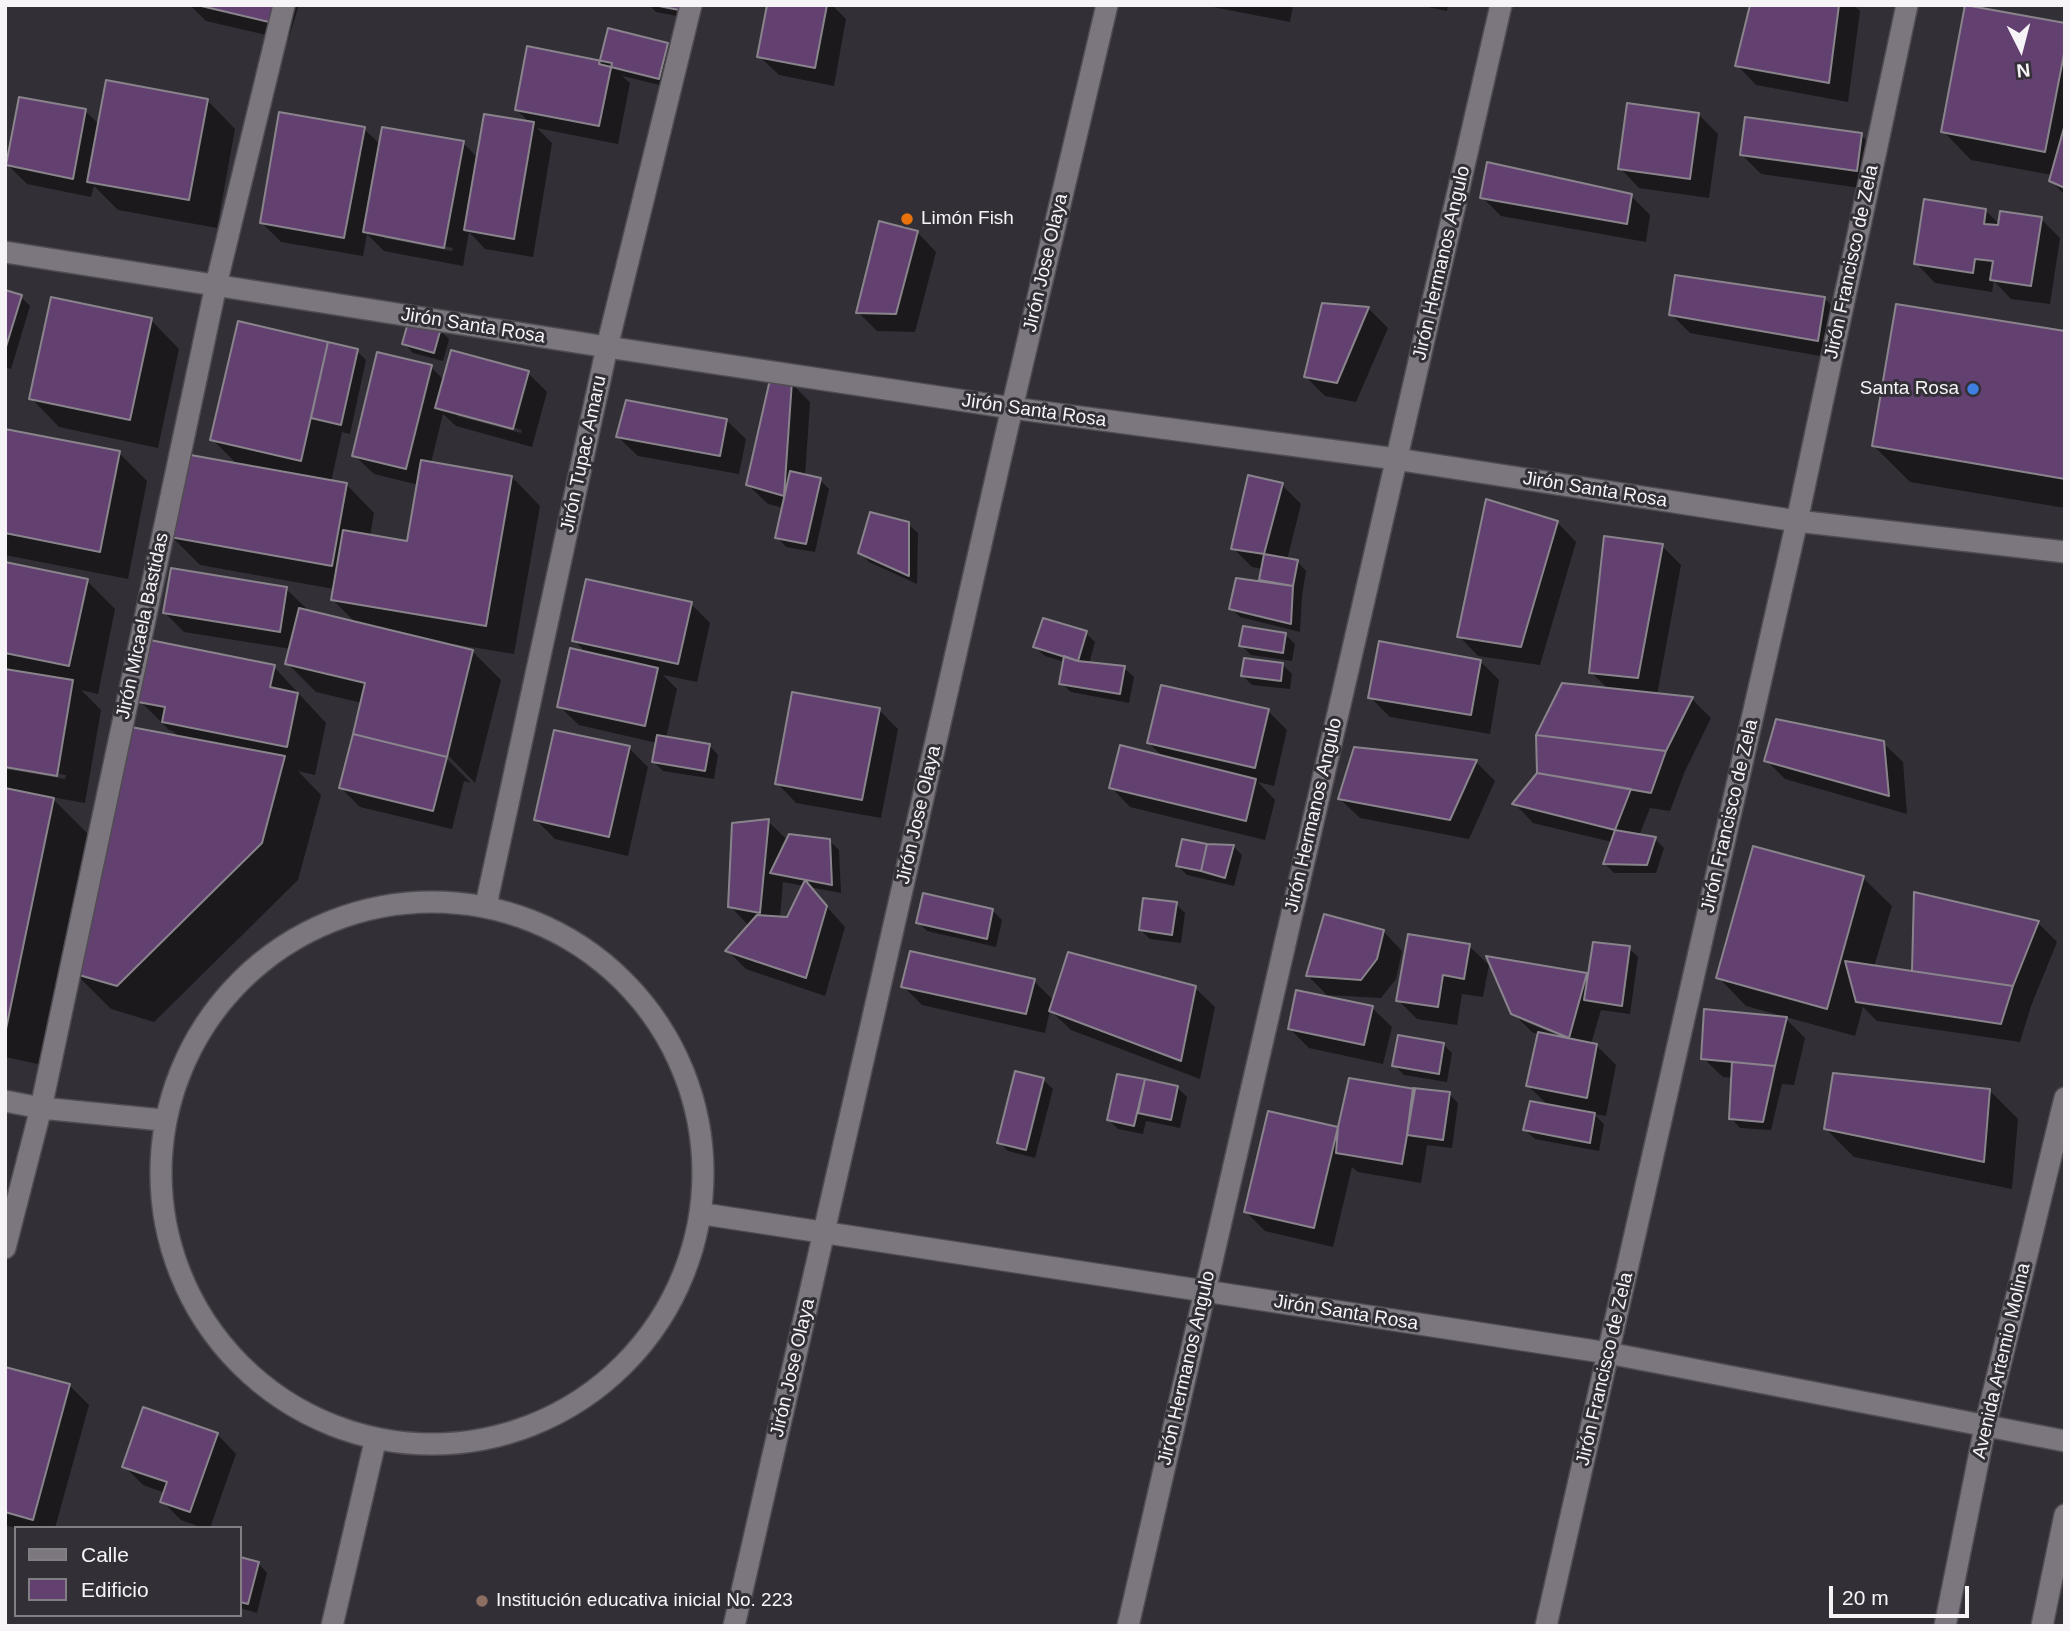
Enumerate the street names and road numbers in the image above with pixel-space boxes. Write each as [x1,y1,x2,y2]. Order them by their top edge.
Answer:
street label: Jirón Francisco de Zela [1820,163,1884,361]
street label: Jirón Hermanos Angulo [1409,164,1475,362]
street label: Jirón Jose Olaya [1019,191,1073,335]
street label: Jirón Santa Rosa [399,303,547,349]
street label: Jirón Tupac Amaru [556,373,612,535]
street label: Jirón Santa Rosa [960,390,1108,432]
street label: Jirón Santa Rosa [1521,467,1669,513]
street label: Jirón Micaela Bastidas [112,531,174,721]
street label: Jirón Hermanos Angulo [1281,716,1347,914]
street label: Jirón Francisco de Zela [1697,717,1763,915]
street label: Jirón Jose Olaya [892,743,946,887]
street label: Avenida Artemio Molina [1968,1261,2036,1461]
street label: Jirón Hermanos Angulo [1154,1269,1220,1467]
street label: Jirón Francisco de Zela [1572,1270,1638,1468]
street label: Jirón Santa Rosa [1272,1290,1420,1336]
street label: Jirón Jose Olaya [766,1296,820,1440]

